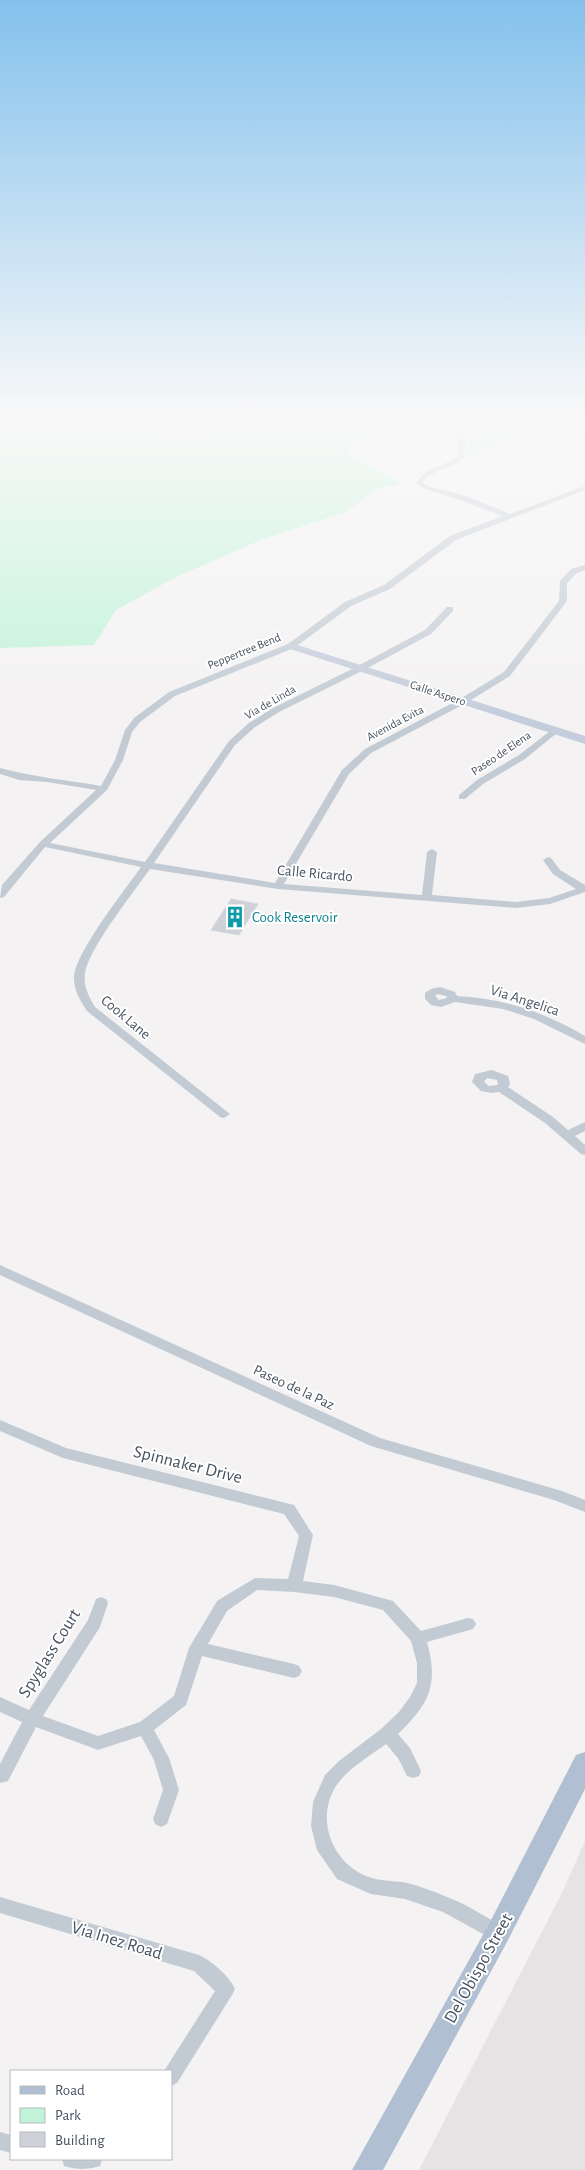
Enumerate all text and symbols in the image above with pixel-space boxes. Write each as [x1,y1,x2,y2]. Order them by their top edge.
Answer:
street label: Peppertree Bend [206,631,282,671]
street label: Calle Aspero [409,678,468,708]
street label: Via de Linda [242,682,298,721]
street label: Avenida Evita [364,703,426,743]
street label: Paseo de Elena [469,728,533,777]
street label: Calle Ricardo [277,863,353,884]
building icon: Cook Reservoir [222,904,248,930]
place label: Cook Reservoir [252,910,338,925]
street label: Via Angelica [488,982,561,1019]
street label: Cook Lane [98,993,153,1042]
street label: Paseo de la Paz [251,1362,337,1413]
street label: Spinnaker Drive [132,1443,244,1487]
street label: Spyglass Court [15,1606,84,1701]
street label: Del Obispo Street [441,1910,517,2026]
street label: Via Inez Road [69,1919,164,1963]
legend [10,2070,172,2160]
text: Road [55,2083,85,2098]
text: Park [55,2108,81,2123]
text: Building [55,2133,105,2148]

